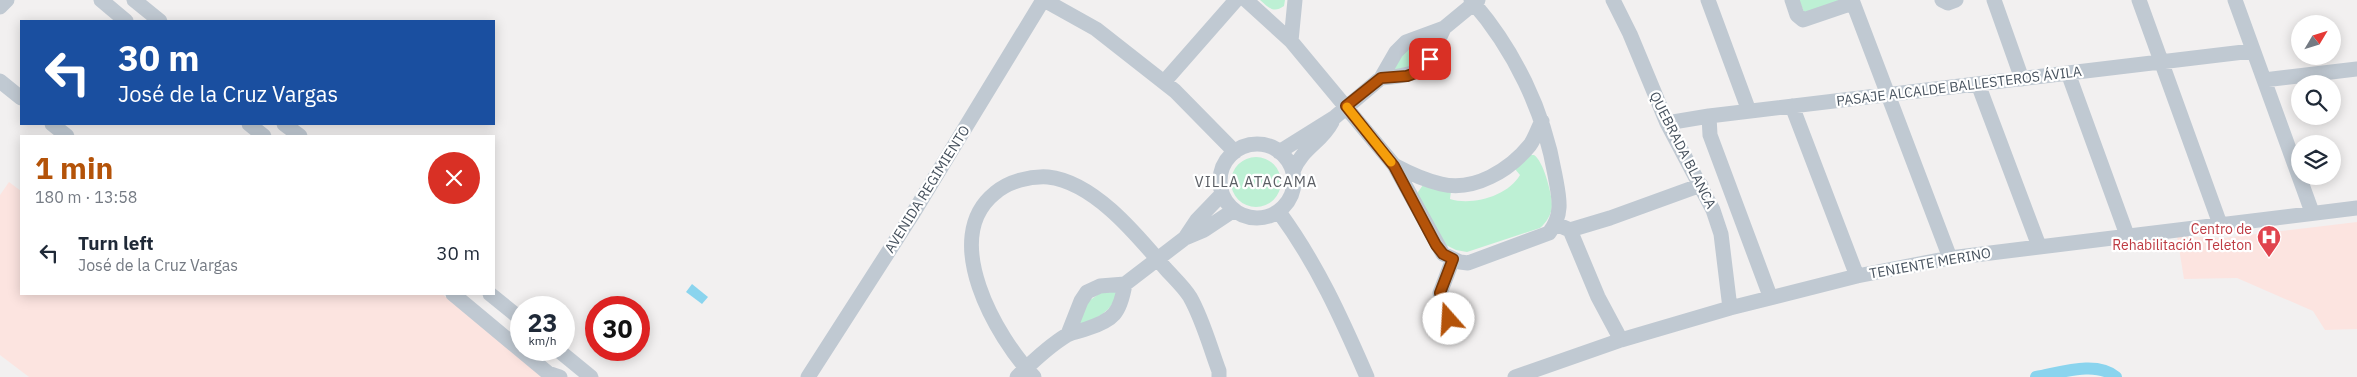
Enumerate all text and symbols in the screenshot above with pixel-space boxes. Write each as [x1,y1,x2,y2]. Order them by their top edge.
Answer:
north arrow [2291,15,2341,65]
map controls [2291,15,2341,185]
text: 30 m [118,35,200,81]
pin [1409,38,1451,80]
icon: left [35,40,100,105]
icon: arrive [1416,45,1444,73]
street label: PASAJE ALCALDE BALLESTEROS ÁVILA [1835,61,2083,110]
button: search [2291,75,2341,125]
text: José de la Cruz Vargas [118,79,338,108]
street label: QUEBRADA BLANCA [1646,88,1720,212]
street label: AVENIDA REGIMIENTO [880,122,974,256]
button: layers [2291,135,2341,185]
text: 1 min [35,148,113,187]
button: close [428,152,480,204]
district label: VILLA ATACAMA [1195,172,1317,191]
text: 180 m · 13:58 [35,187,137,207]
place label: Centro de Rehabilitación Teleton [2112,220,2252,254]
hospital icon: Centro de Rehabilitación Teleton [2256,224,2282,258]
text: Turn left [78,231,154,255]
icon: left [35,239,63,267]
text: 30 m [436,241,480,265]
street label: TENIENTE MERINO [1868,243,1992,283]
text: José de la Cruz Vargas [78,255,238,275]
position arrow [1422,292,1474,344]
speed limit sign: 30 [585,296,650,361]
text: 23 [527,306,558,339]
text: km/h [528,333,557,348]

